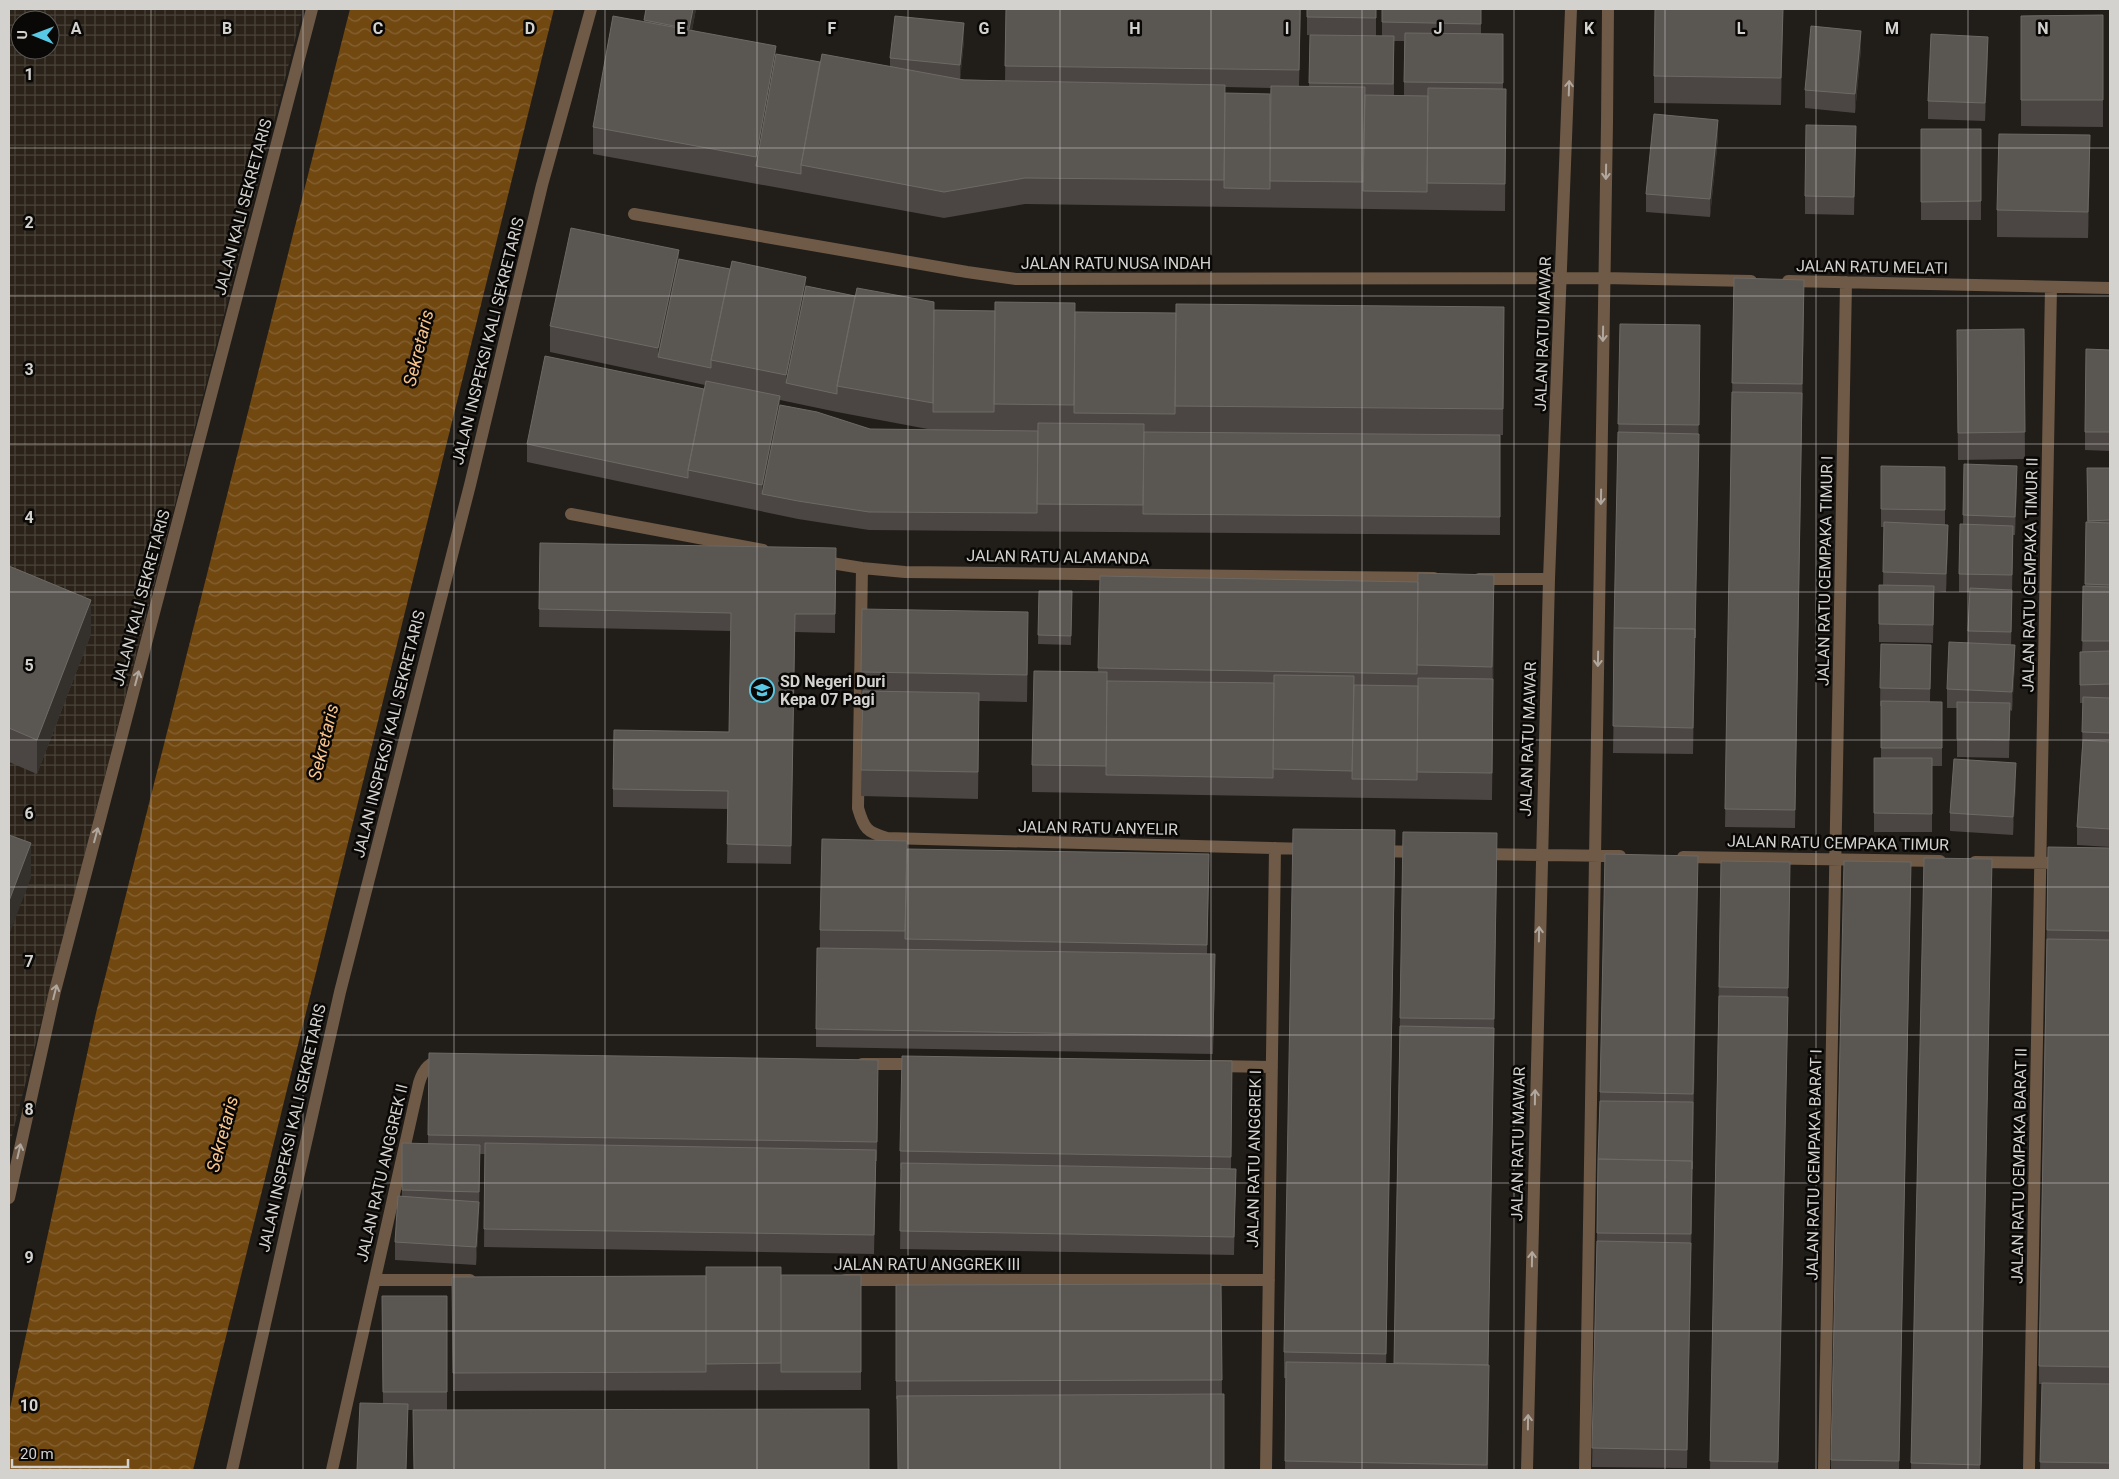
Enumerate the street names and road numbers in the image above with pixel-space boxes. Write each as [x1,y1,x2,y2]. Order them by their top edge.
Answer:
street label: JALAN KALI SEKRETARIS [210,117,276,297]
street label: JALAN INSPEKSI KALI SEKRETARIS [448,215,528,467]
street label: JALAN RATU NUSA INDAH [1021,254,1211,273]
street label: JALAN RATU MAWAR [1531,256,1555,412]
street label: JALAN RATU MELATI [1796,256,1948,278]
street label: JALAN RATU CEMPAKA TIMUR I [1813,456,1837,686]
street label: JALAN RATU CEMPAKA TIMUR II [2018,458,2042,692]
street label: JALAN KALI SEKRETARIS [108,508,174,688]
street label: JALAN RATU ALAMANDA [966,546,1150,568]
street label: JALAN INSPEKSI KALI SEKRETARIS [349,608,429,860]
street label: JALAN RATU MAWAR [1516,661,1540,817]
street label: JALAN RATU ANYELIR [1018,817,1178,839]
street label: JALAN RATU CEMPAKA TIMUR [1727,832,1949,854]
street label: JALAN INSPEKSI KALI SEKRETARIS [254,1002,330,1254]
street label: JALAN RATU CEMPAKA BARAT II [2007,1048,2031,1284]
street label: JALAN RATU CEMPAKA BARAT I [1802,1049,1826,1281]
street label: JALAN RATU MAWAR [1507,1066,1529,1222]
street label: JALAN RATU ANGGREK I [1243,1070,1265,1248]
street label: JALAN RATU ANGGREK II [352,1082,412,1264]
street label: JALAN RATU ANGGREK III [834,1255,1020,1274]

